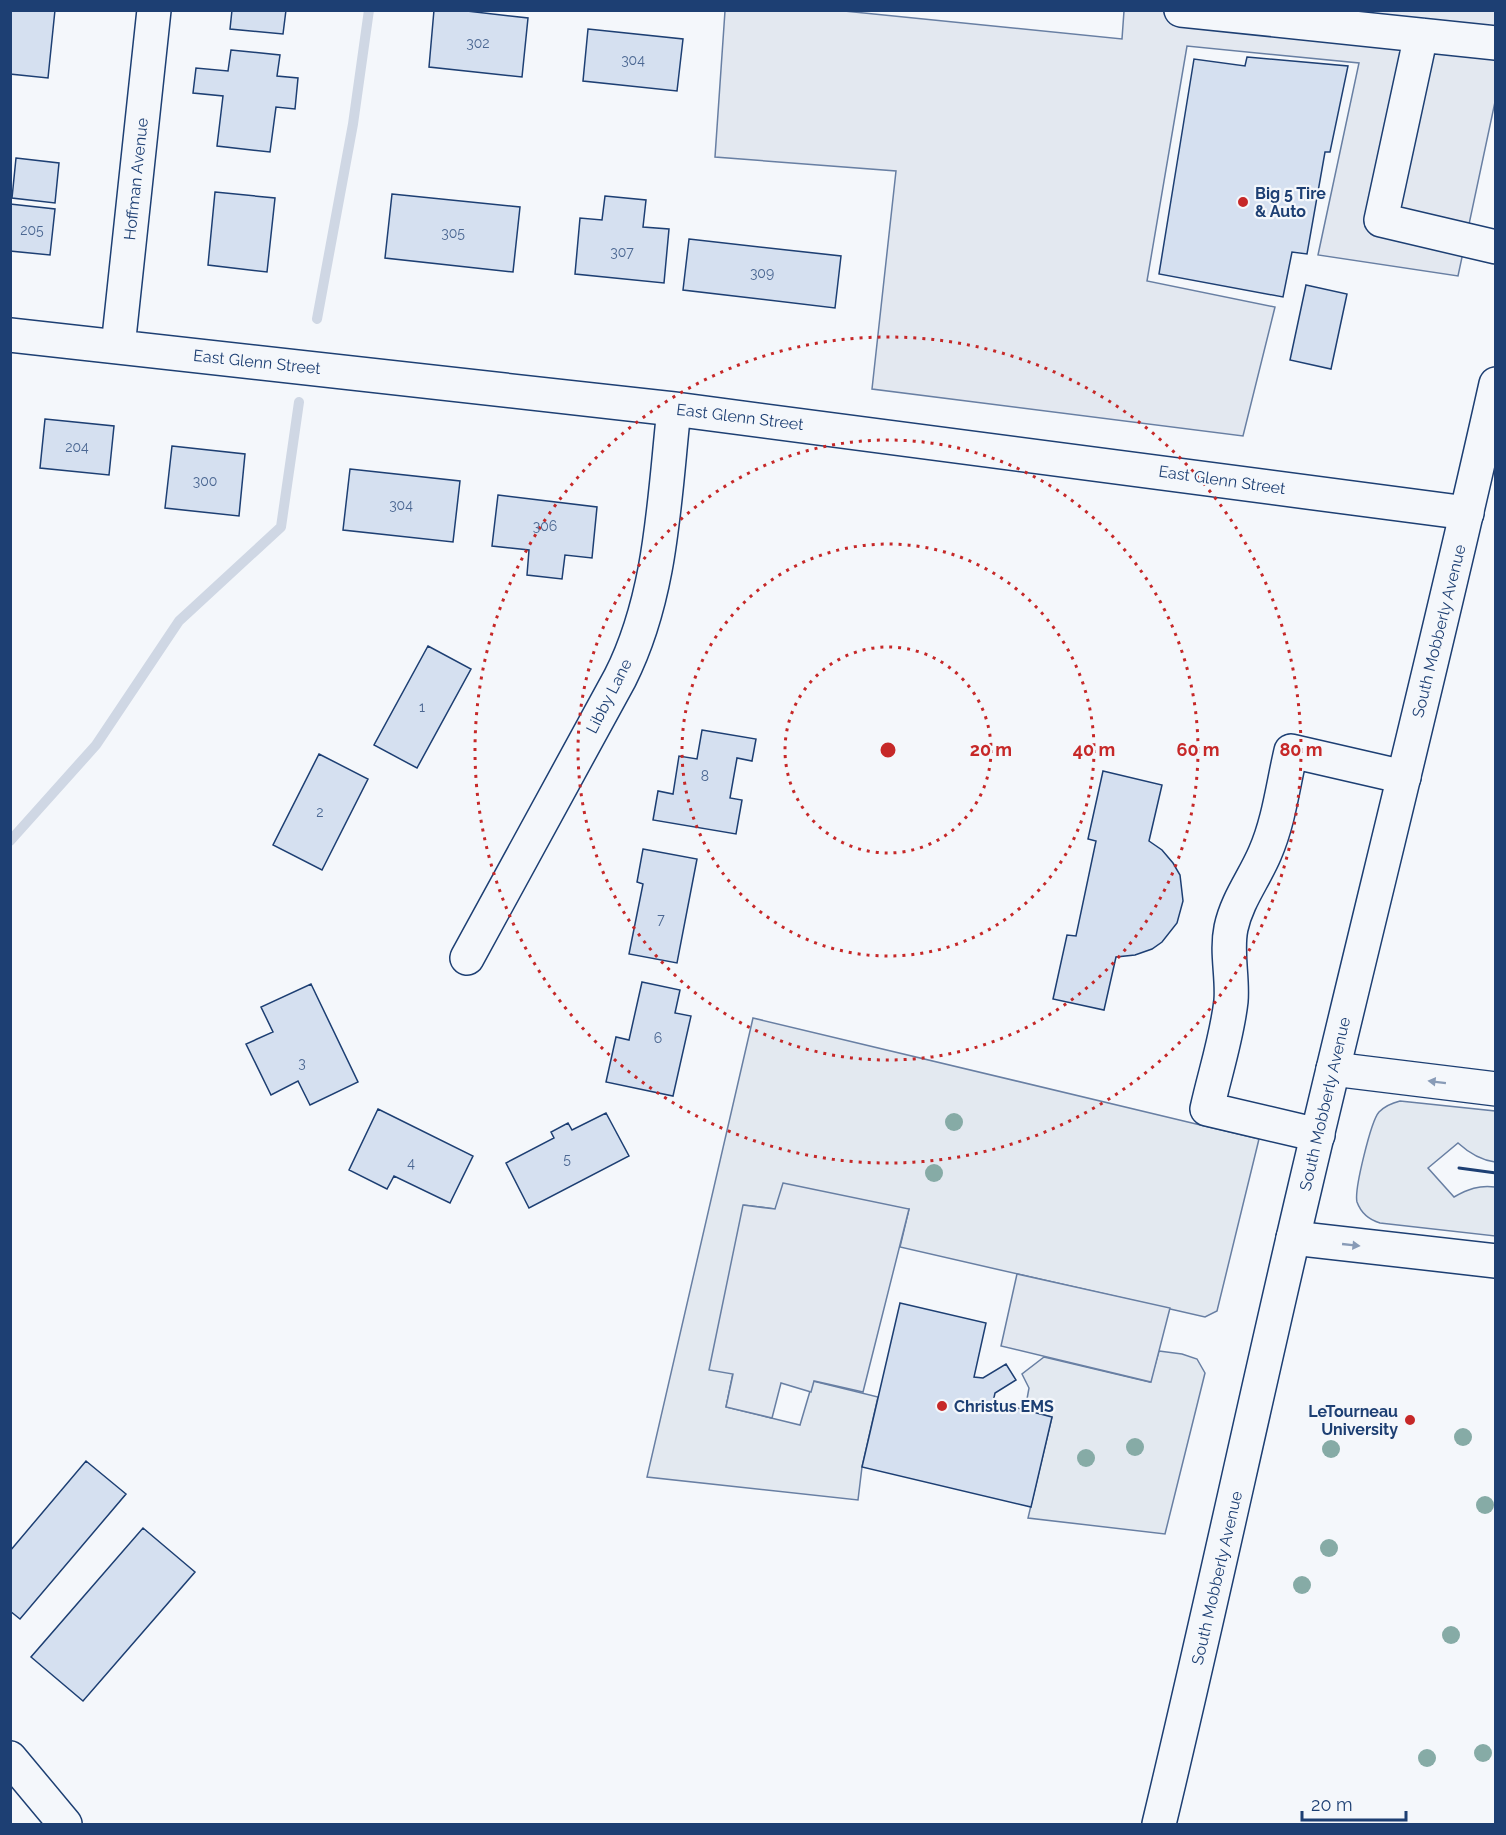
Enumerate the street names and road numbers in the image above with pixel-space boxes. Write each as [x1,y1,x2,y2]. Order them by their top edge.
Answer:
street label: Hoffman Avenue [120,117,152,241]
street label: East Glenn Street [192,346,322,378]
street label: East Glenn Street [675,400,805,434]
street label: East Glenn Street [1157,462,1287,498]
street label: South Mobberly Avenue [1408,542,1470,720]
street label: Libby Lane [582,655,636,737]
street label: South Mobberly Avenue [1296,1015,1354,1193]
street label: South Mobberly Avenue [1188,1489,1246,1667]

